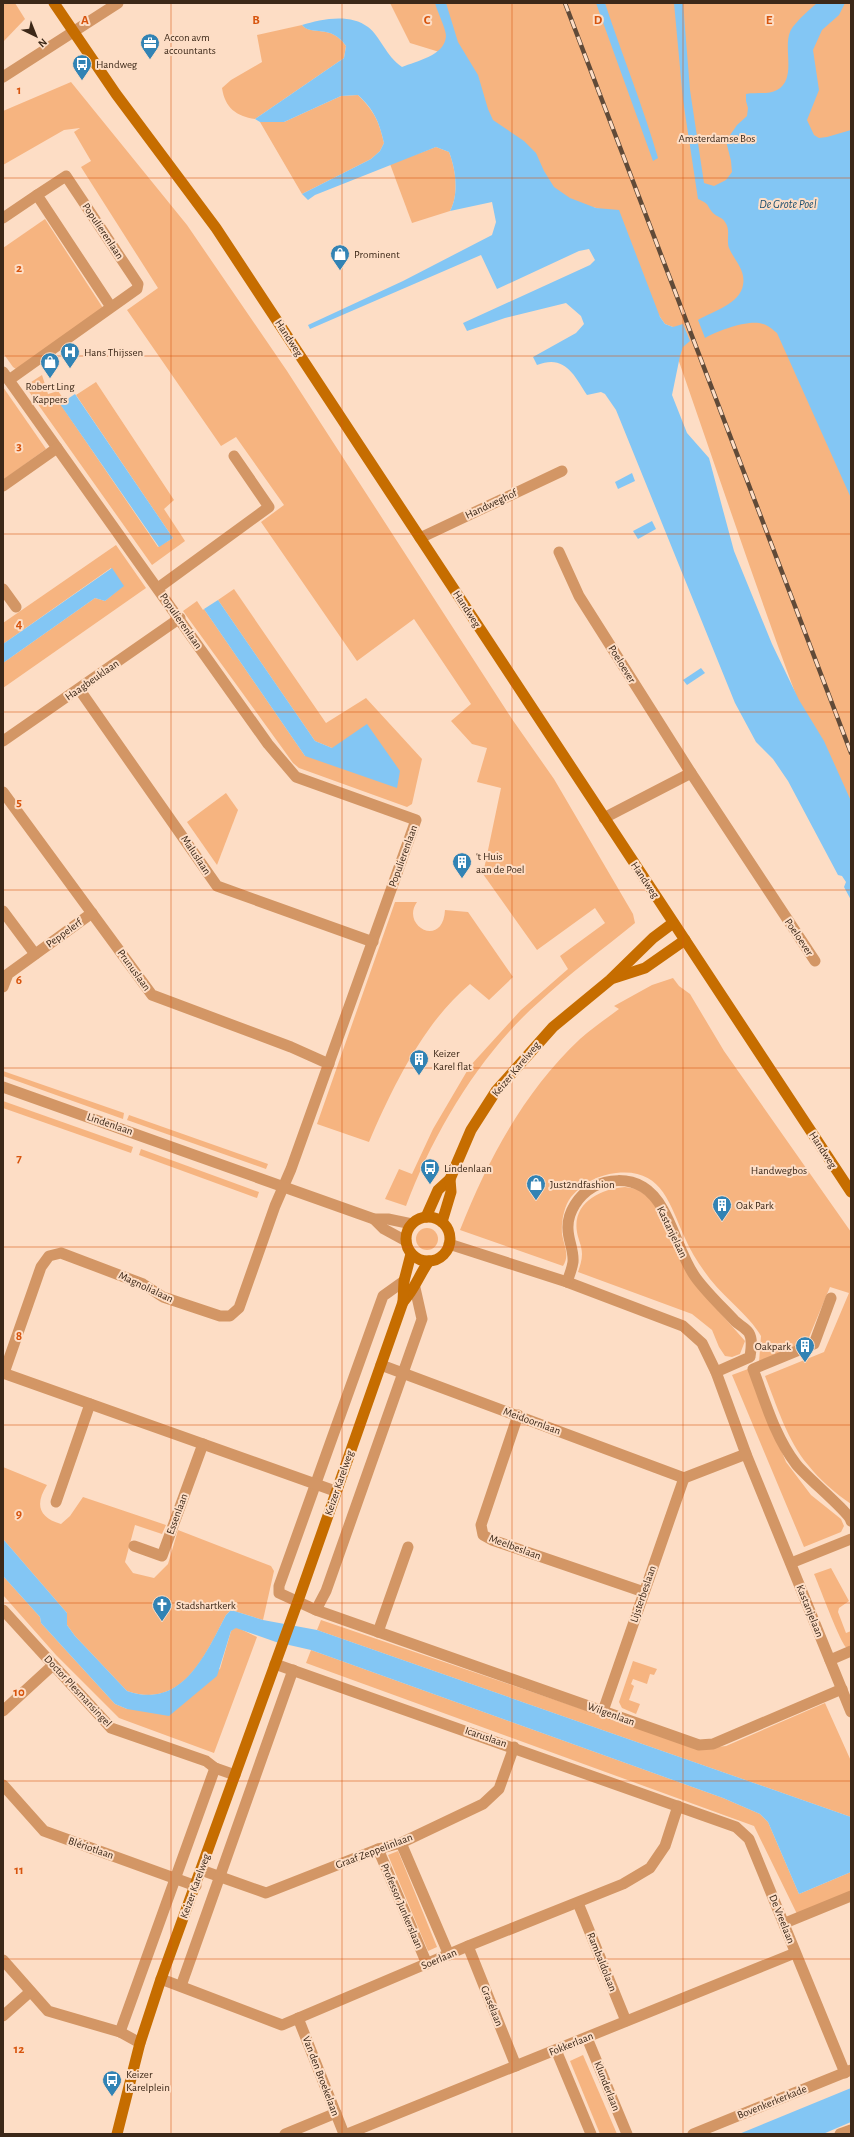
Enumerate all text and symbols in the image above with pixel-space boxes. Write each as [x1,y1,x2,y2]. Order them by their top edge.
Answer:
text: A [81,14,89,27]
text: B [252,14,260,27]
text: C [424,14,431,27]
text: D [594,14,603,27]
text: E [766,14,773,27]
north arrow [16,16,56,56]
office icon: Accon avm accountants [139,32,161,60]
place label: Accon avm accountants [164,32,216,56]
text: N [36,36,49,50]
bus stop icon: Handweg [71,53,93,81]
place label: Handweg [96,59,138,70]
text: 1 [17,84,21,97]
park label: Amsterdamse Bos [679,133,755,144]
water label: De Grote Poel [759,198,817,210]
street label: Populierenlaan [80,201,126,261]
shop icon: Prominent [329,243,351,271]
place label: Prominent [354,249,400,260]
text: 2 [16,262,22,275]
street label: Handweg [273,318,305,359]
hospital icon: Hans Thijssen [59,341,81,369]
place label: Hans Thijssen [84,347,143,358]
shop icon: Robert Ling Kappers [39,351,61,379]
place label: Robert Ling Kappers [26,381,75,405]
text: 3 [16,440,22,453]
street label: Handweghof [464,487,519,521]
street label: Handweg [451,589,483,630]
street label: Populierenlaan [158,591,204,651]
text: 4 [16,618,23,631]
street label: Poeloever [606,643,638,685]
street label: Haagbeuklaan [63,658,121,702]
text: 5 [16,796,22,809]
street label: Populierenlaan [387,824,419,888]
street label: Maluslaan [179,833,213,877]
building icon: 't Huis aan de Poel [451,851,473,879]
place label: 't Huis aan de Poel [476,851,525,875]
street label: Handweg [629,860,661,901]
street label: Peppelerf [44,916,84,950]
street label: Poeloever [783,916,816,958]
street label: Prunuslaan [115,947,153,993]
text: 6 [16,974,22,987]
street label: Keizer Karelweg [490,1039,543,1099]
building icon: Keizer Karel flat [408,1048,430,1076]
place label: Keizer Karel flat [433,1048,472,1072]
street label: Lindenlaan [86,1111,134,1137]
street label: Handweg [807,1130,839,1171]
text: 7 [16,1152,22,1165]
bus stop icon: Lindenlaan [419,1157,441,1185]
place label: Lindenlaan [444,1163,492,1174]
park label: Handwegbos [751,1165,807,1176]
shop icon: Just2ndfashion [525,1173,547,1201]
place label: Just2ndfashion [550,1179,615,1190]
building icon: Oak Park [711,1194,733,1222]
place label: Oak Park [736,1200,774,1211]
street label: Kastanjelaan [655,1205,689,1259]
street label: Magnolialaan [117,1270,175,1304]
text: 8 [16,1330,22,1343]
building icon: Oakpark [794,1335,816,1363]
place label: Oakpark [755,1341,791,1352]
street label: Meidoornlaan [502,1406,562,1436]
street label: Keizer Karelweg [323,1448,355,1517]
street label: Essenlaan [165,1492,189,1536]
text: 9 [16,1508,22,1521]
street label: Meelbeslaan [487,1533,543,1561]
street label: Lijsterbeslaan [628,1564,658,1624]
street label: Kastanjelaan [794,1583,826,1639]
church icon: Stadshartkerk [151,1594,173,1622]
place label: Stadshartkerk [176,1600,236,1611]
street label: Doctor Plesmansingel [42,1653,114,1729]
text: 10 [13,1686,25,1699]
street label: Wilgenlaan [586,1700,636,1728]
street label: Icaruslaan [464,1725,508,1749]
street label: Graaf Zeppelinlaan [334,1831,414,1871]
street label: Blériotlaan [67,1835,115,1861]
street label: Keizer Karelweg [178,1852,212,1920]
street label: Professor Junkerslaan [379,1862,425,1950]
text: 11 [14,1864,24,1877]
street label: De Vreelaan [767,1893,797,1945]
street label: Rambaldolaan [585,1931,619,1993]
street label: Soerlaan [420,1947,458,1971]
street label: Grasélaan [479,1984,505,2028]
street label: Fokkerlaan [547,2030,595,2058]
street label: Van den Broekelaan [301,2035,341,2117]
text: 12 [14,2043,24,2056]
street label: Klunderlaan [592,2060,622,2112]
bus stop icon: Keizer Karelplein [101,2069,123,2097]
place label: Keizer Karelplein [126,2069,170,2093]
street label: Bovenkerkerkade [736,2083,808,2121]

